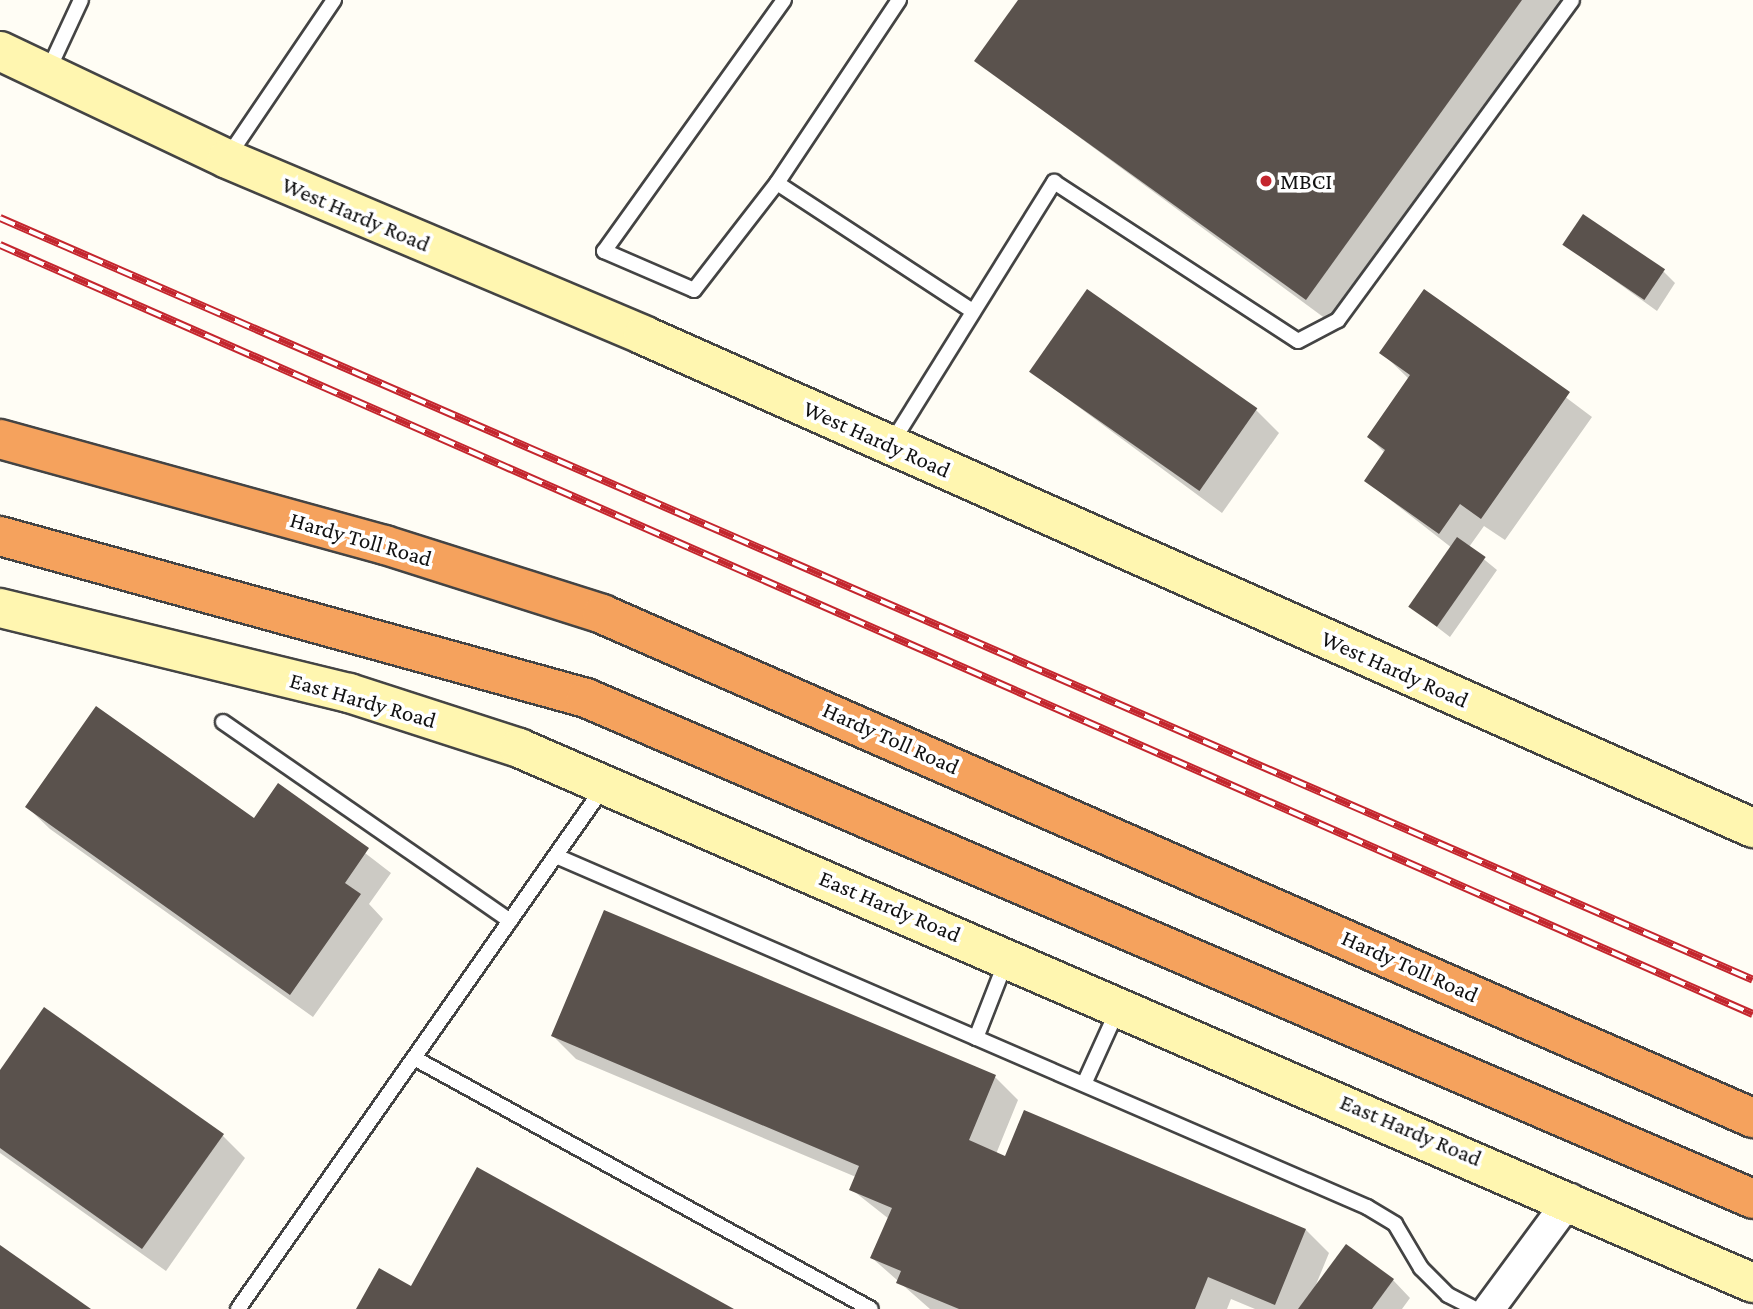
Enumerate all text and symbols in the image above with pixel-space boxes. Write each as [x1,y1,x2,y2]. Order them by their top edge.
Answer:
place label: MBCI [1280,167,1332,195]
street label: West Hardy Road [278,170,434,258]
marker: MBCI [1258,173,1274,189]
street label: West Hardy Road [799,394,955,484]
street label: Hardy Toll Road [287,506,435,572]
street label: West Hardy Road [1317,624,1473,714]
street label: East Hardy Road [287,666,439,734]
street label: Hardy Toll Road [818,696,964,780]
street label: East Hardy Road [815,864,965,948]
street label: Hardy Toll Road [1337,924,1483,1008]
street label: East Hardy Road [1336,1088,1486,1172]

